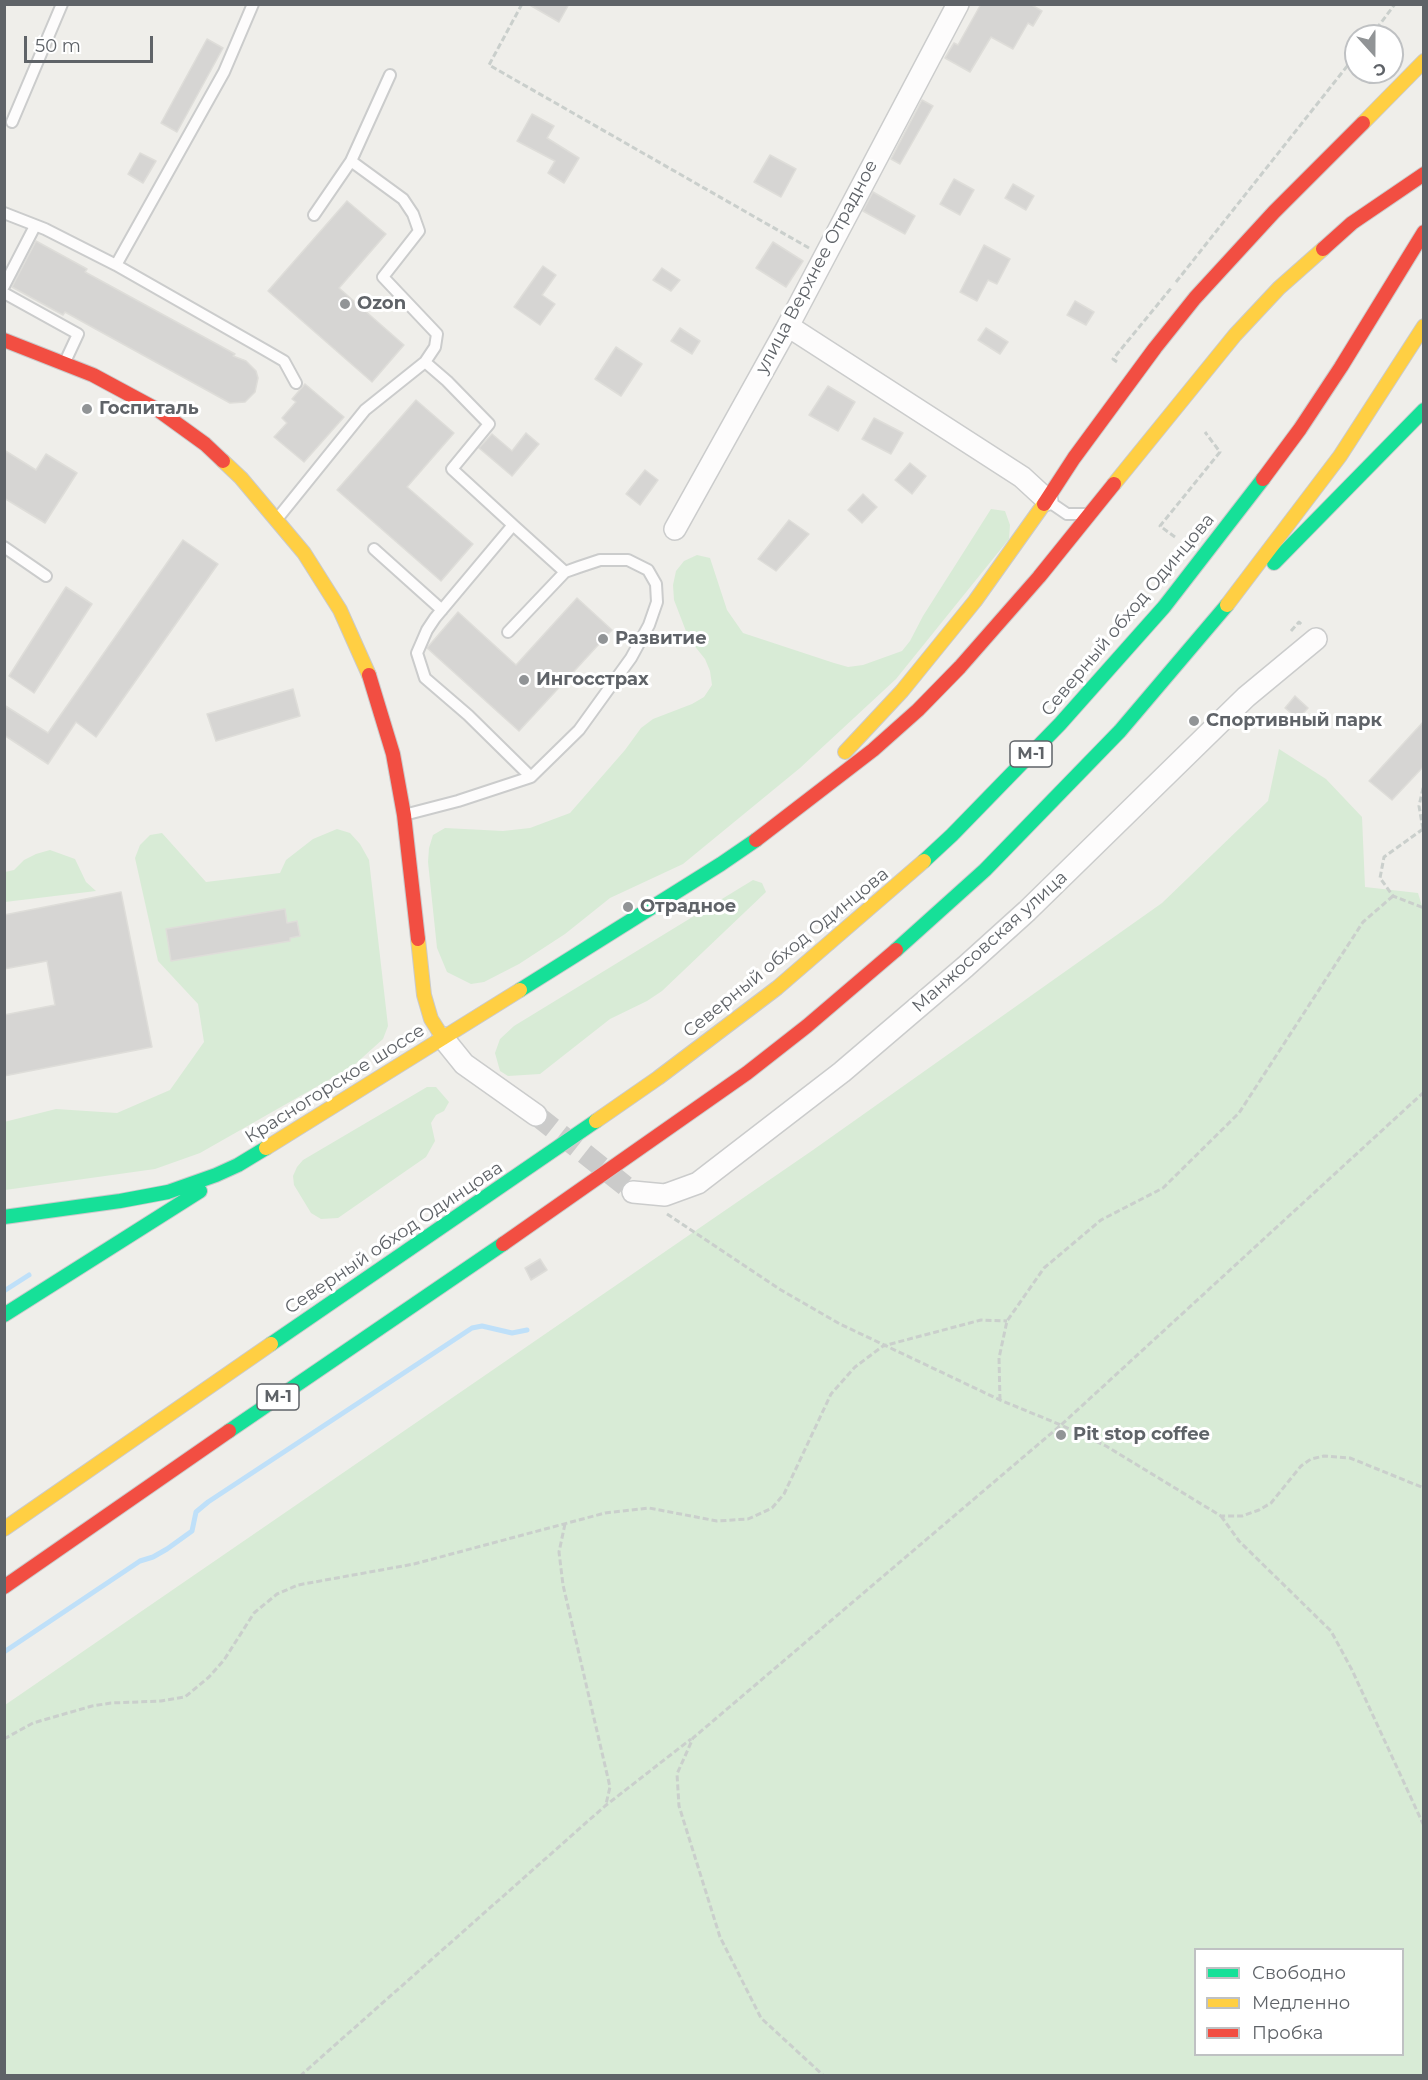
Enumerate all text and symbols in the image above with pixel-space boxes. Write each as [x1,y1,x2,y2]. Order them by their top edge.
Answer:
scale bar [27,24,156,62]
north arrow [1344,24,1404,84]
text: 50 m [35,35,81,57]
text: С [1371,58,1389,80]
street label: улица Верхнее Отрадное [751,156,883,378]
place label: Ozon [357,293,406,315]
marker: Ozon [338,297,352,311]
place label: Госпиталь [99,398,199,420]
marker: Госпиталь [80,402,94,416]
street label: Северный обход Одинцова [1037,509,1219,721]
place label: Развитие [615,628,707,650]
marker: Развитие [596,632,610,646]
place label: Ингосстрах [536,669,649,691]
marker: Ингосстрах [517,673,531,687]
place label: Спортивный парк [1206,710,1382,732]
marker: Спортивный парк [1187,714,1201,728]
road number: М-1 [1010,741,1052,767]
street label: Северный обход Одинцова [679,863,893,1043]
street label: Манжосовская улица [908,867,1072,1017]
place label: Отрадное [640,896,736,918]
marker: Отрадное [621,900,635,914]
street label: Красногорское шоссе [241,1020,429,1148]
street label: Северный обход Одинцова [281,1157,507,1319]
road number: М-1 [257,1384,299,1410]
place label: Pit stop coffee [1073,1424,1210,1446]
marker: Pit stop coffee [1054,1428,1068,1442]
legend [1194,1948,1404,2056]
text: Свободно [1252,1962,1346,1984]
text: Медленно [1252,1992,1350,2014]
text: Пробка [1252,2022,1323,2044]

